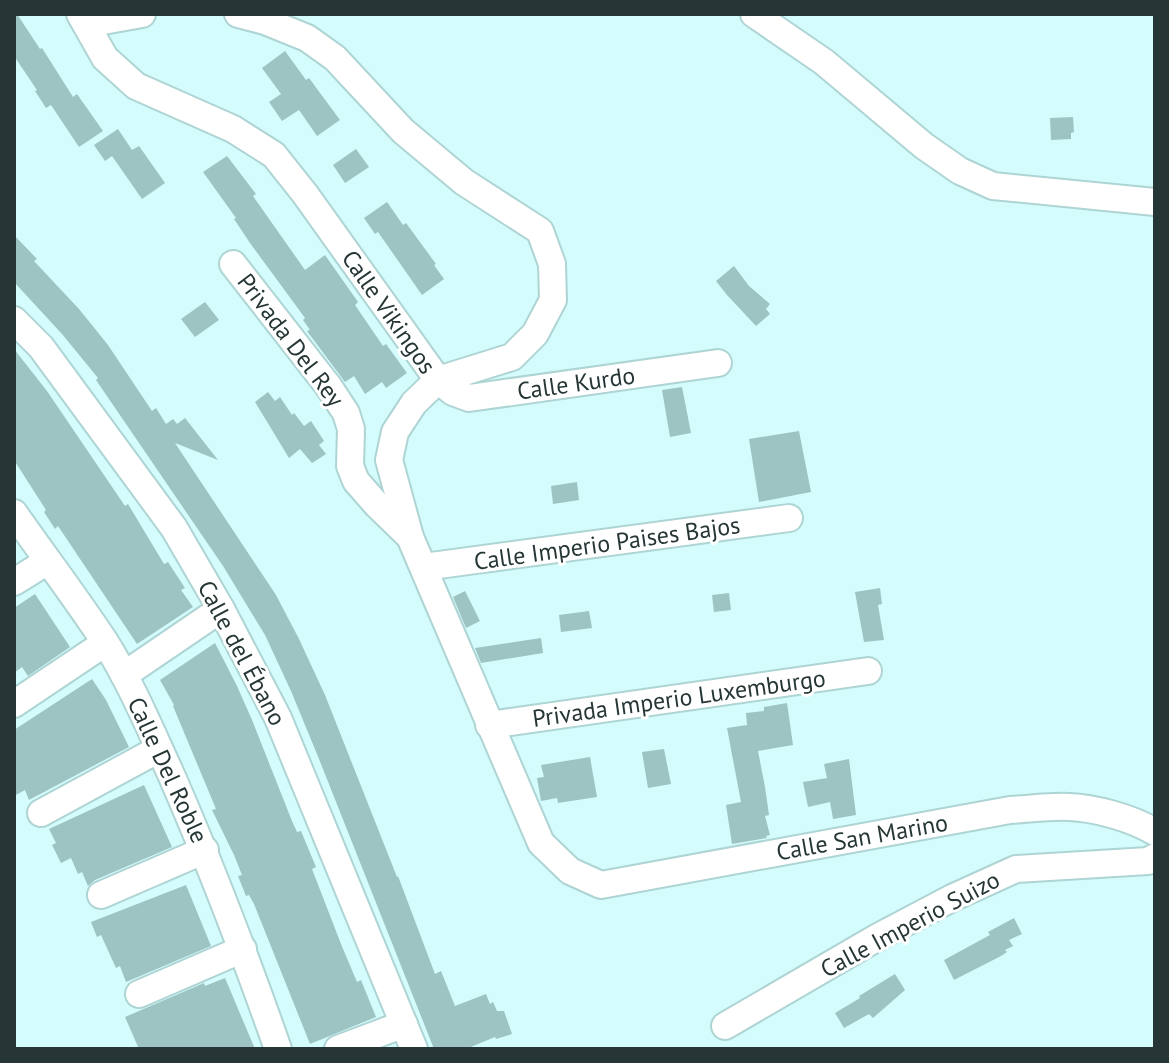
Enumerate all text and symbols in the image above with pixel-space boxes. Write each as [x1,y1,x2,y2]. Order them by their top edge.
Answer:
street label: Calle Vikingos [335,244,443,380]
street label: Privada Del Rey [231,267,351,413]
street label: Calle Kurdo [515,359,637,407]
street label: Calle Imperio Paises Bajos [472,509,742,577]
street label: Calle del Ébano [191,575,293,731]
street label: Privada Imperio Luxemburgo [531,662,827,734]
street label: Calle Del Roble [121,692,215,848]
street label: Calle San Marino [774,807,950,867]
street label: Calle Imperio Suizo [815,864,1005,984]

